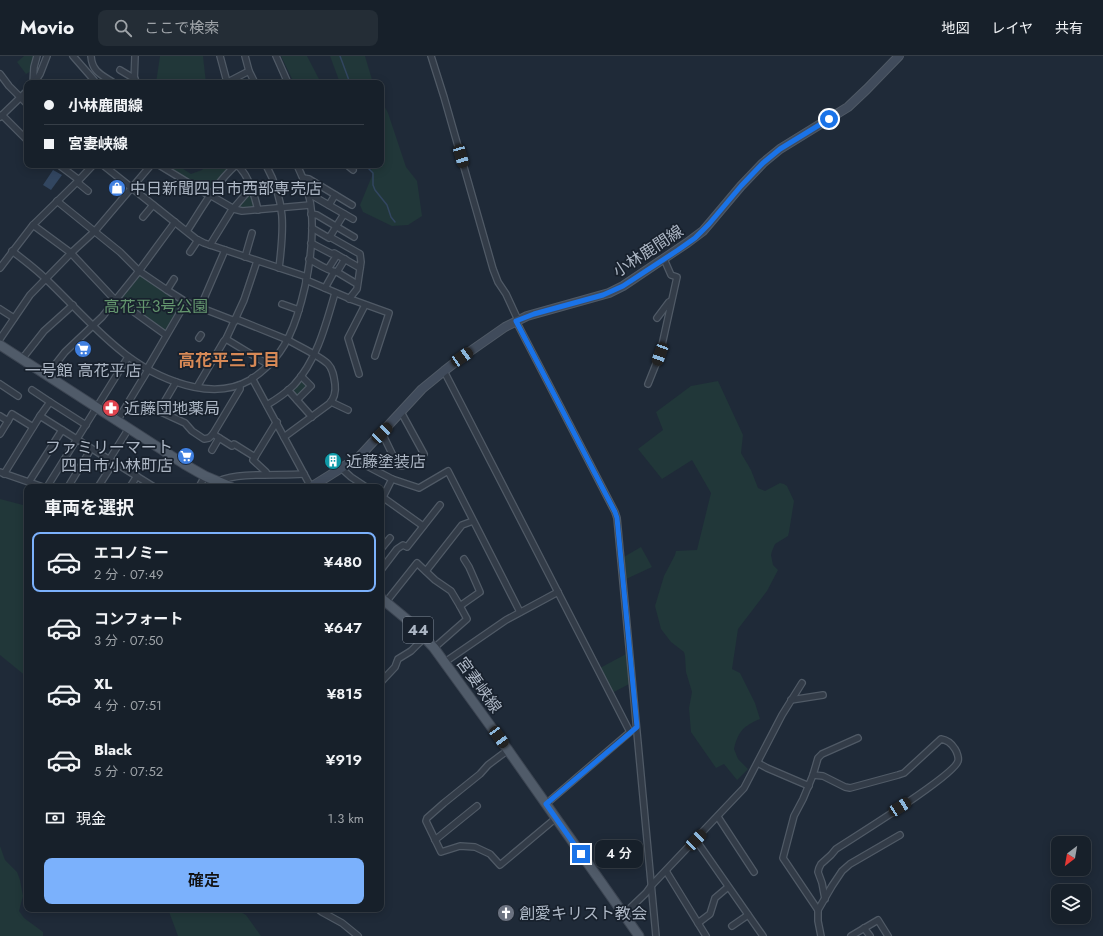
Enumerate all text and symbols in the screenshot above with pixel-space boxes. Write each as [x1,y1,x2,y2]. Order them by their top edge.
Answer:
search box [98,10,378,46]
text: Movio [20,14,74,41]
icon: search [112,17,134,39]
text: ここで検索 [144,17,219,39]
text: 地図 [941,18,969,38]
text: レイヤ [991,18,1033,38]
text: 共有 [1055,18,1083,38]
text: 小林鹿間線 [68,95,143,117]
route start [820,110,838,128]
text: 宮妻峡線 [68,133,128,155]
car [452,143,470,169]
place label: 中日新聞四日市西部専売店 [130,177,322,200]
shop icon: 中日新聞四日市西部専売店 [107,178,127,198]
street label: 小林鹿間線 [608,220,688,282]
park label: 高花平3号公園 [104,295,208,318]
supermarket icon: 一号館 高花平店 [73,339,93,359]
car [650,341,670,367]
car [449,345,475,369]
district label: 高花平三丁目 [178,348,280,372]
place label: 一号館 高花平店 [25,359,141,382]
place label: 近藤団地薬局 [124,397,220,420]
pharmacy icon: 近藤団地薬局 [101,398,121,418]
car [369,420,395,446]
place label: ファミリーマート 四日市小林町店 [45,436,173,477]
supermarket icon: ファミリーマート 四日市小林町店 [176,446,196,466]
place label: 近藤塗装店 [346,450,426,473]
building icon: 近藤塗装店 [323,451,343,471]
text: 車両を選択 [44,495,134,521]
text: エコノミー [94,542,169,564]
icon: car [46,544,82,580]
text: ¥480 [324,551,362,573]
text: 2 分 · 07:49 [94,565,164,584]
text: コンフォート [94,608,184,630]
icon: car [46,610,82,646]
text: ¥647 [324,617,362,639]
road number: 44 [403,617,433,643]
text: 3 分 · 07:50 [94,631,163,650]
street label: 宮妻峡線 [451,652,507,718]
text: XL [94,673,112,695]
icon: car [46,676,82,712]
text: ¥815 [327,683,362,705]
text: 4 分 · 07:51 [94,696,162,715]
car [487,724,511,750]
text: Black [94,739,132,761]
icon: car [46,742,82,778]
text: ¥919 [326,749,362,771]
text: 5 分 · 07:52 [94,762,163,781]
car [887,795,913,819]
icon: cash [44,807,66,829]
text: 現金 [76,808,106,830]
text: 1.3 km [327,809,364,828]
car [683,827,709,853]
north arrow [1051,836,1091,876]
map controls [1051,836,1091,924]
callout: 4 分 [595,840,643,868]
text: 4 分 [606,844,632,863]
route end [572,845,590,863]
button: 確定 [44,858,364,904]
button: layers [1051,884,1091,924]
place label: 創愛キリスト教会 [519,902,647,925]
church icon: 創愛キリスト教会 [496,903,516,923]

